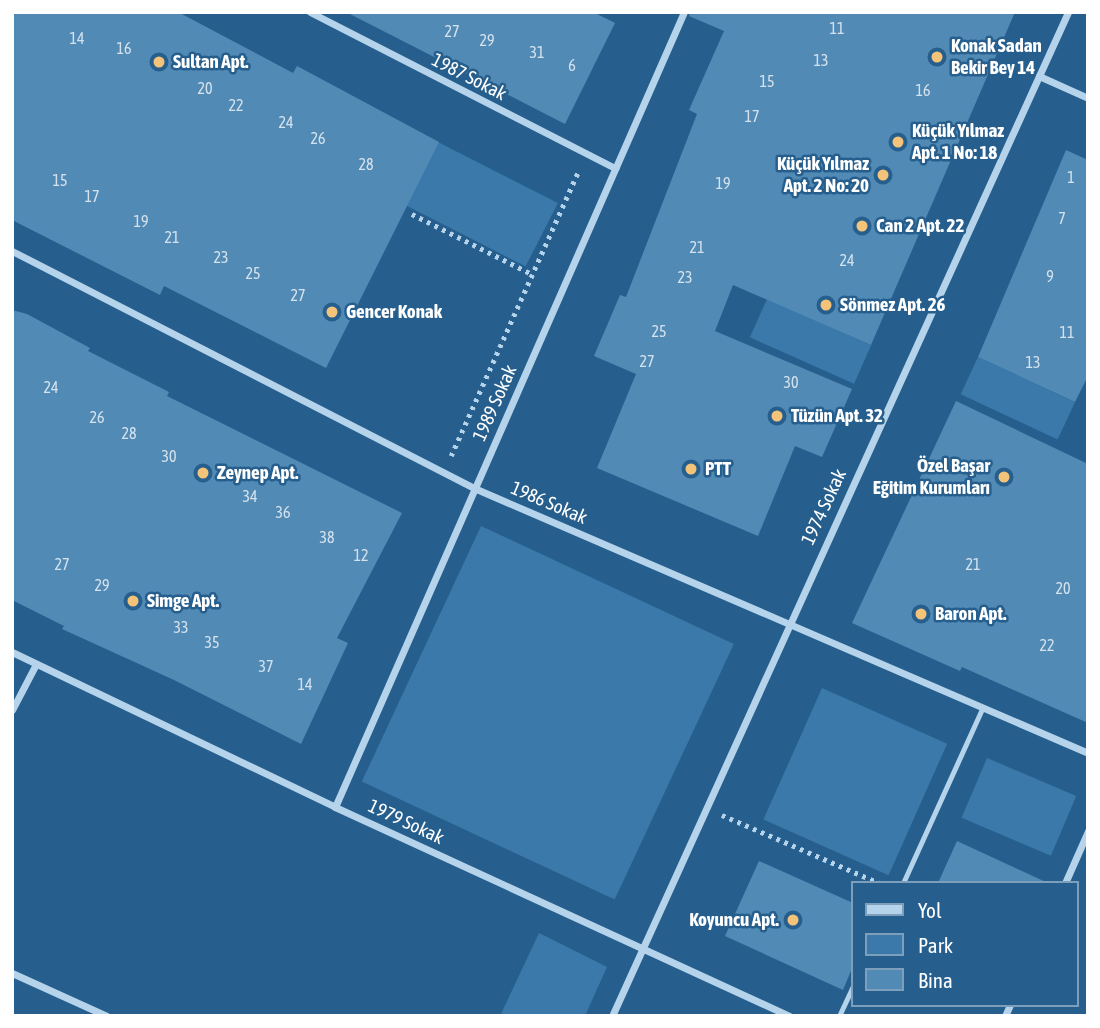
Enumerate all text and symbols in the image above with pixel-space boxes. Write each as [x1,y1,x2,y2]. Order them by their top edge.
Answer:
house number: 11 [829,18,845,38]
house number: 27 [444,21,460,41]
house number: 14 [69,28,85,48]
house number: 29 [479,30,495,50]
place label: Konak Sadan Bekir Bey 14 [951,35,1042,79]
house number: 16 [116,38,132,58]
house number: 31 [529,42,545,62]
street label: 1987 Sokak [428,49,510,105]
marker: Konak Sadan Bekir Bey 14 [929,49,945,65]
house number: 13 [813,50,829,70]
place label: Sultan Apt. [173,51,248,73]
marker: Sultan Apt. [151,54,167,70]
house number: 6 [568,55,576,75]
house number: 15 [759,71,775,91]
house number: 20 [197,78,213,98]
house number: 16 [915,80,931,100]
house number: 22 [228,95,244,115]
house number: 17 [744,106,760,126]
house number: 24 [278,112,294,132]
place label: Küçük Yılmaz Apt. 1 No: 18 [912,120,1004,164]
house number: 26 [310,128,326,148]
marker: Küçük Yılmaz Apt. 1 No: 18 [890,134,906,150]
place label: Küçük Yılmaz Apt. 2 No: 20 [777,153,869,197]
house number: 28 [358,154,374,174]
marker: Küçük Yılmaz Apt. 2 No: 20 [875,167,891,183]
house number: 1 [1067,167,1075,187]
house number: 15 [52,170,68,190]
house number: 19 [715,173,731,193]
house number: 17 [84,186,100,206]
house number: 7 [1058,208,1066,228]
house number: 19 [133,211,149,231]
place label: Can 2 Apt. 22 [876,215,964,237]
marker: Can 2 Apt. 22 [854,218,870,234]
house number: 21 [164,227,180,247]
house number: 21 [689,237,705,257]
house number: 23 [213,247,229,267]
house number: 24 [839,250,855,270]
house number: 25 [245,263,261,283]
house number: 9 [1046,266,1054,286]
house number: 23 [677,267,693,287]
house number: 27 [290,285,306,305]
place label: Sönmez Apt. 26 [840,294,946,316]
marker: Sönmez Apt. 26 [818,297,834,313]
place label: Gencer Konak [346,301,442,323]
marker: Gencer Konak [324,304,340,320]
house number: 25 [651,321,667,341]
house number: 11 [1059,322,1075,342]
house number: 27 [639,351,655,371]
house number: 13 [1025,352,1041,372]
street label: 1989 Sokak [468,361,522,445]
house number: 30 [783,372,799,392]
house number: 24 [43,377,59,397]
place label: Tüzün Apt. 32 [791,405,883,427]
house number: 26 [89,407,105,427]
marker: Tüzün Apt. 32 [769,408,785,424]
house number: 28 [121,423,137,443]
house number: 30 [161,446,177,466]
place label: Özel Başar Eğitim Kurumları [873,455,990,499]
place label: PTT [705,458,731,480]
marker: PTT [683,461,699,477]
place label: Zeynep Apt. [217,462,298,484]
marker: Zeynep Apt. [195,465,211,481]
street label: 1974 Sokak [797,466,851,548]
marker: Özel Başar Eğitim Kurumları [996,469,1012,485]
street label: 1986 Sokak [507,477,591,529]
house number: 34 [242,486,258,506]
house number: 36 [275,502,291,522]
house number: 38 [319,527,335,547]
house number: 12 [353,545,369,565]
house number: 27 [54,554,70,574]
house number: 21 [965,554,981,574]
house number: 29 [94,575,110,595]
house number: 20 [1055,578,1071,598]
place label: Simge Apt. [147,590,219,612]
marker: Simge Apt. [125,593,141,609]
place label: Baron Apt. [935,603,1006,625]
marker: Baron Apt. [913,606,929,622]
house number: 33 [173,617,189,637]
house number: 35 [204,632,220,652]
house number: 22 [1039,635,1055,655]
house number: 37 [258,656,274,676]
house number: 14 [297,674,313,694]
street label: 1979 Sokak [365,795,447,849]
legend [852,881,1079,1007]
text: Yol [918,898,942,922]
place label: Koyuncu Apt. [689,909,779,931]
marker: Koyuncu Apt. [785,912,801,928]
text: Park [918,933,953,957]
text: Bina [918,968,953,992]

